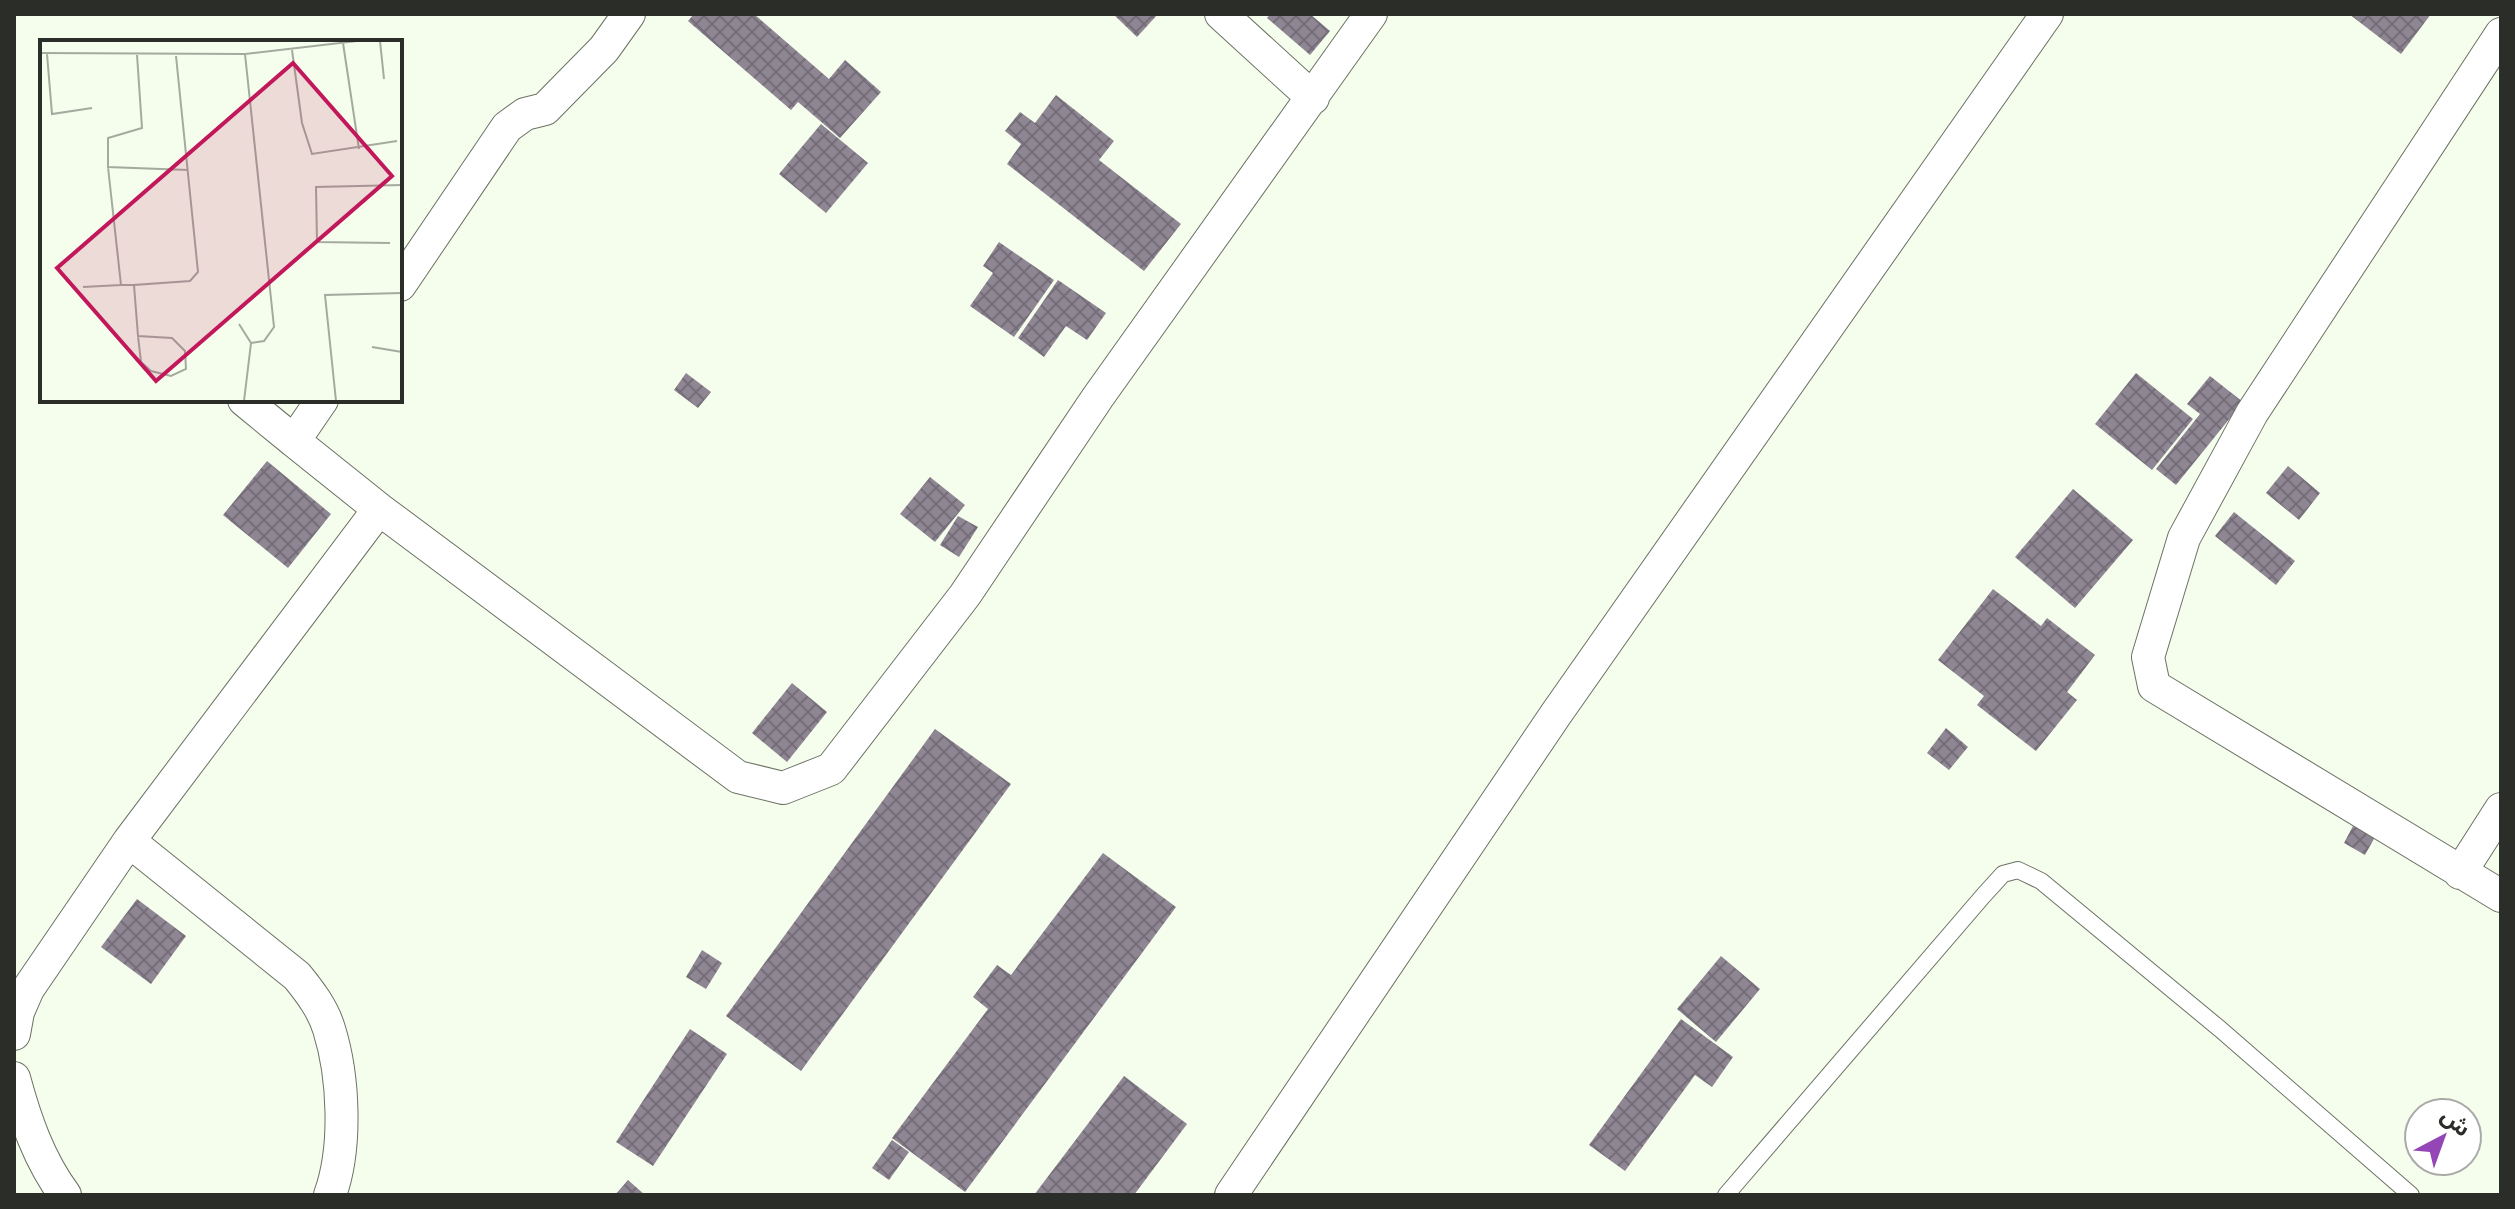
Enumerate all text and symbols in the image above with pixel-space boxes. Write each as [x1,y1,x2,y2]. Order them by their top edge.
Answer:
inset map [40,40,402,402]
north arrow [2403,1097,2483,1177]
text: ش [2436,1103,2475,1142]

